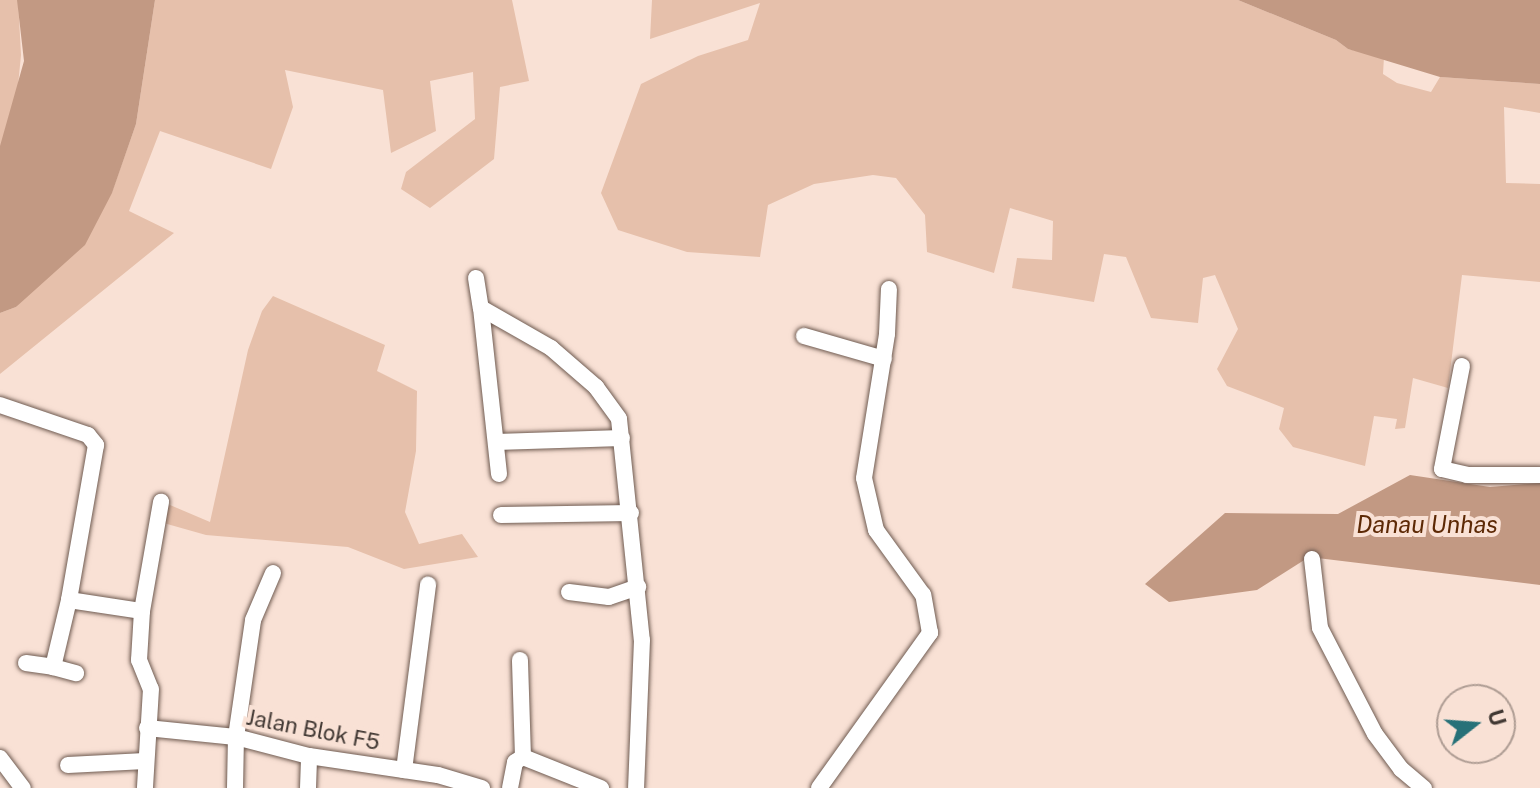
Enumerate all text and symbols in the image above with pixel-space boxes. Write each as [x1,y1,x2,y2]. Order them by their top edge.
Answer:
water label: Danau Unhas [1356,511,1498,539]
north arrow [1436,684,1516,764]
street label: Jalan Blok F5 [244,704,382,756]
text: U [1482,706,1512,729]

